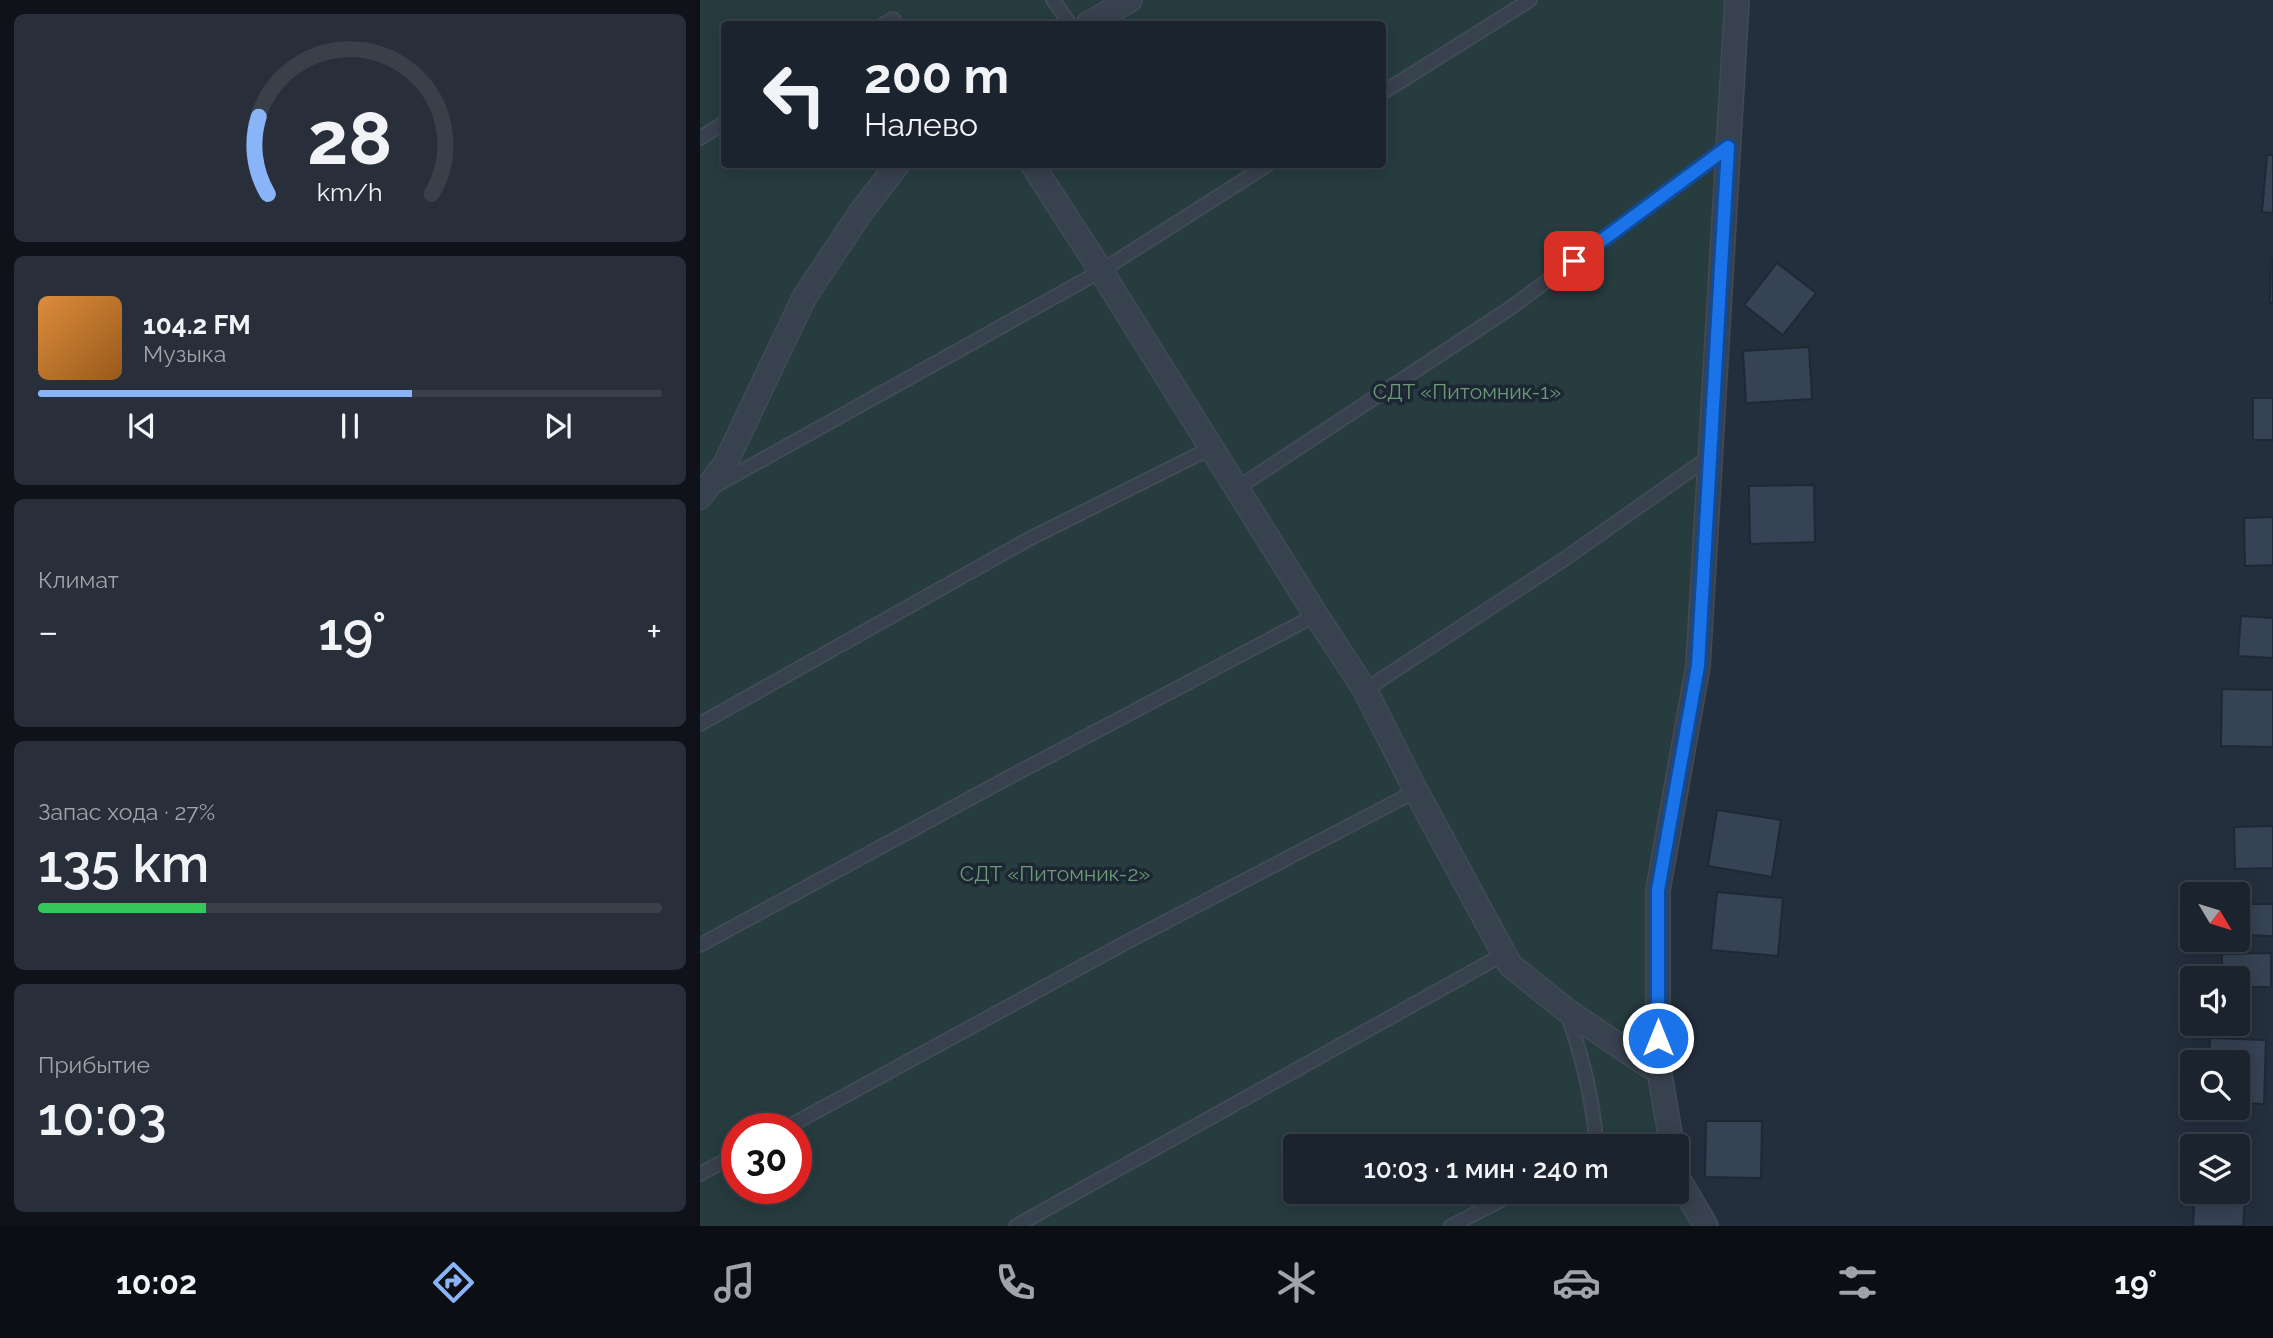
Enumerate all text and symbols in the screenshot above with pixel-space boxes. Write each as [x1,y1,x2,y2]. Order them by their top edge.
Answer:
text: 200 m [864,47,1009,104]
icon: left [749,49,840,140]
text: 28 [307,97,393,182]
text: Налево [864,106,978,143]
text: km/h [317,177,383,207]
pin [1544,231,1604,291]
icon: arrive [1555,242,1593,280]
text: 104.2 FM [143,310,251,340]
text: Музыка [143,340,226,367]
park label: СДТ «Питомник-1» [1373,379,1561,404]
icon: previous [123,407,161,445]
icon: pause [331,407,369,445]
icon: next [539,407,577,445]
text: Климат [38,566,119,593]
text: 19° [318,601,386,662]
text: − [38,609,58,654]
text: + [646,609,662,654]
text: Запас хода · 27% [38,798,215,825]
text: 135 km [38,833,209,894]
park label: СДТ «Питомник-2» [960,861,1150,886]
north arrow [2180,882,2250,952]
map controls [2180,882,2250,1204]
button: sound [2180,966,2250,1036]
position arrow [1621,1001,1695,1075]
button: search [2180,1050,2250,1120]
text: Прибытие [38,1051,150,1078]
text: 10:03 [38,1086,167,1147]
speed limit sign: 30 [721,1113,812,1204]
button: layers [2180,1134,2250,1204]
text: 10:03 · 1 мин · 240 m [1363,1154,1609,1184]
icon: directions [429,1258,478,1307]
icon: music [710,1258,759,1307]
icon: phone [991,1258,1040,1307]
icon: climate [1272,1258,1321,1307]
icon: car [1552,1258,1601,1307]
icon: filters [1833,1258,1882,1307]
text: 10:02 [116,1264,197,1301]
text: 19° [2114,1264,2157,1301]

